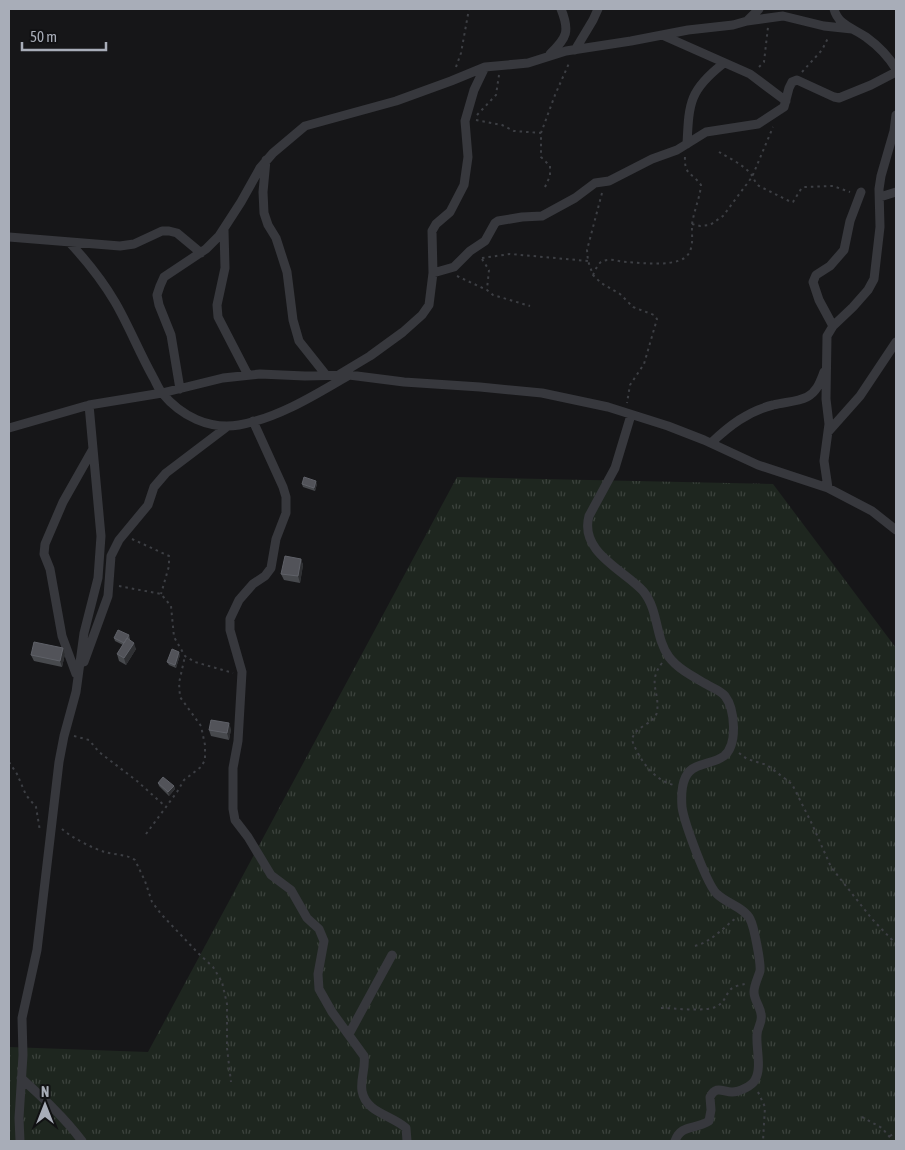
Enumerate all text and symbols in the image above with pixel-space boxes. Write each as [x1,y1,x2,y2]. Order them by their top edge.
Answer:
scale bar [22,20,106,52]
text: 50 m [30,28,57,45]
north arrow [20,1080,70,1130]
text: N [41,1084,49,1100]

